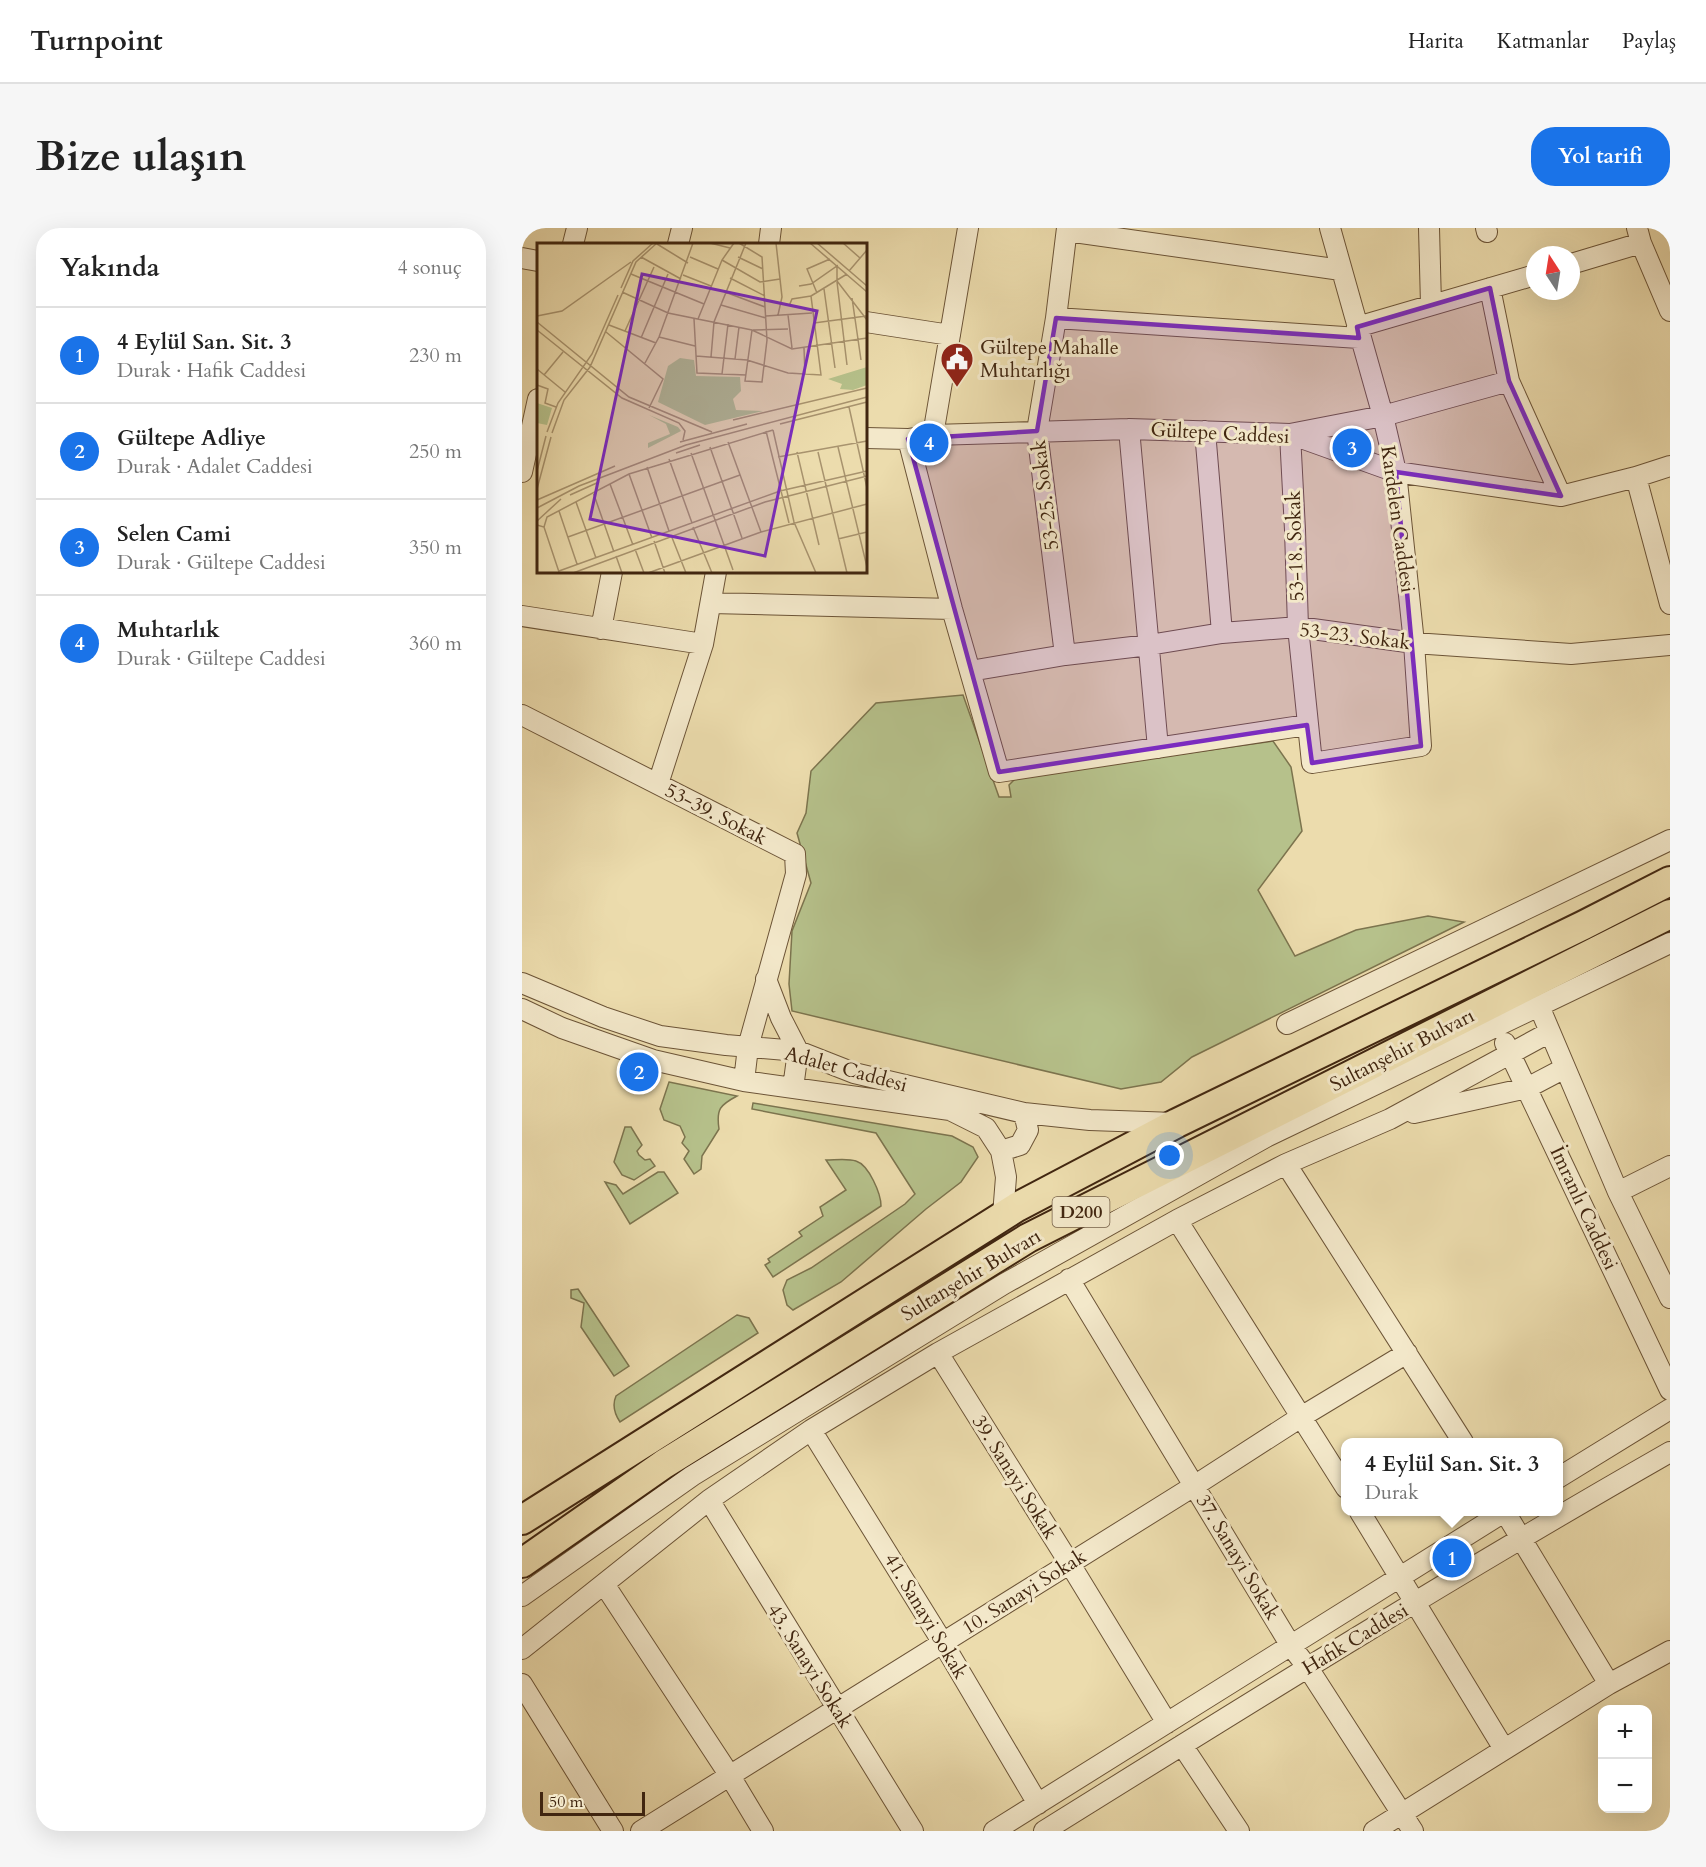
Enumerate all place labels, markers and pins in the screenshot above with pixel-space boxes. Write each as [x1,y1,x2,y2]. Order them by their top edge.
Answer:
place label: Gültepe Mahalle Muhtarlığı [980,334,1119,384]
public building icon: Gültepe Mahalle Muhtarlığı [939,341,975,388]
pin: 4 [910,420,948,466]
pin: 3 [1332,426,1372,470]
pin: 2 [620,1050,658,1094]
pin: 1 [1432,1536,1472,1580]

